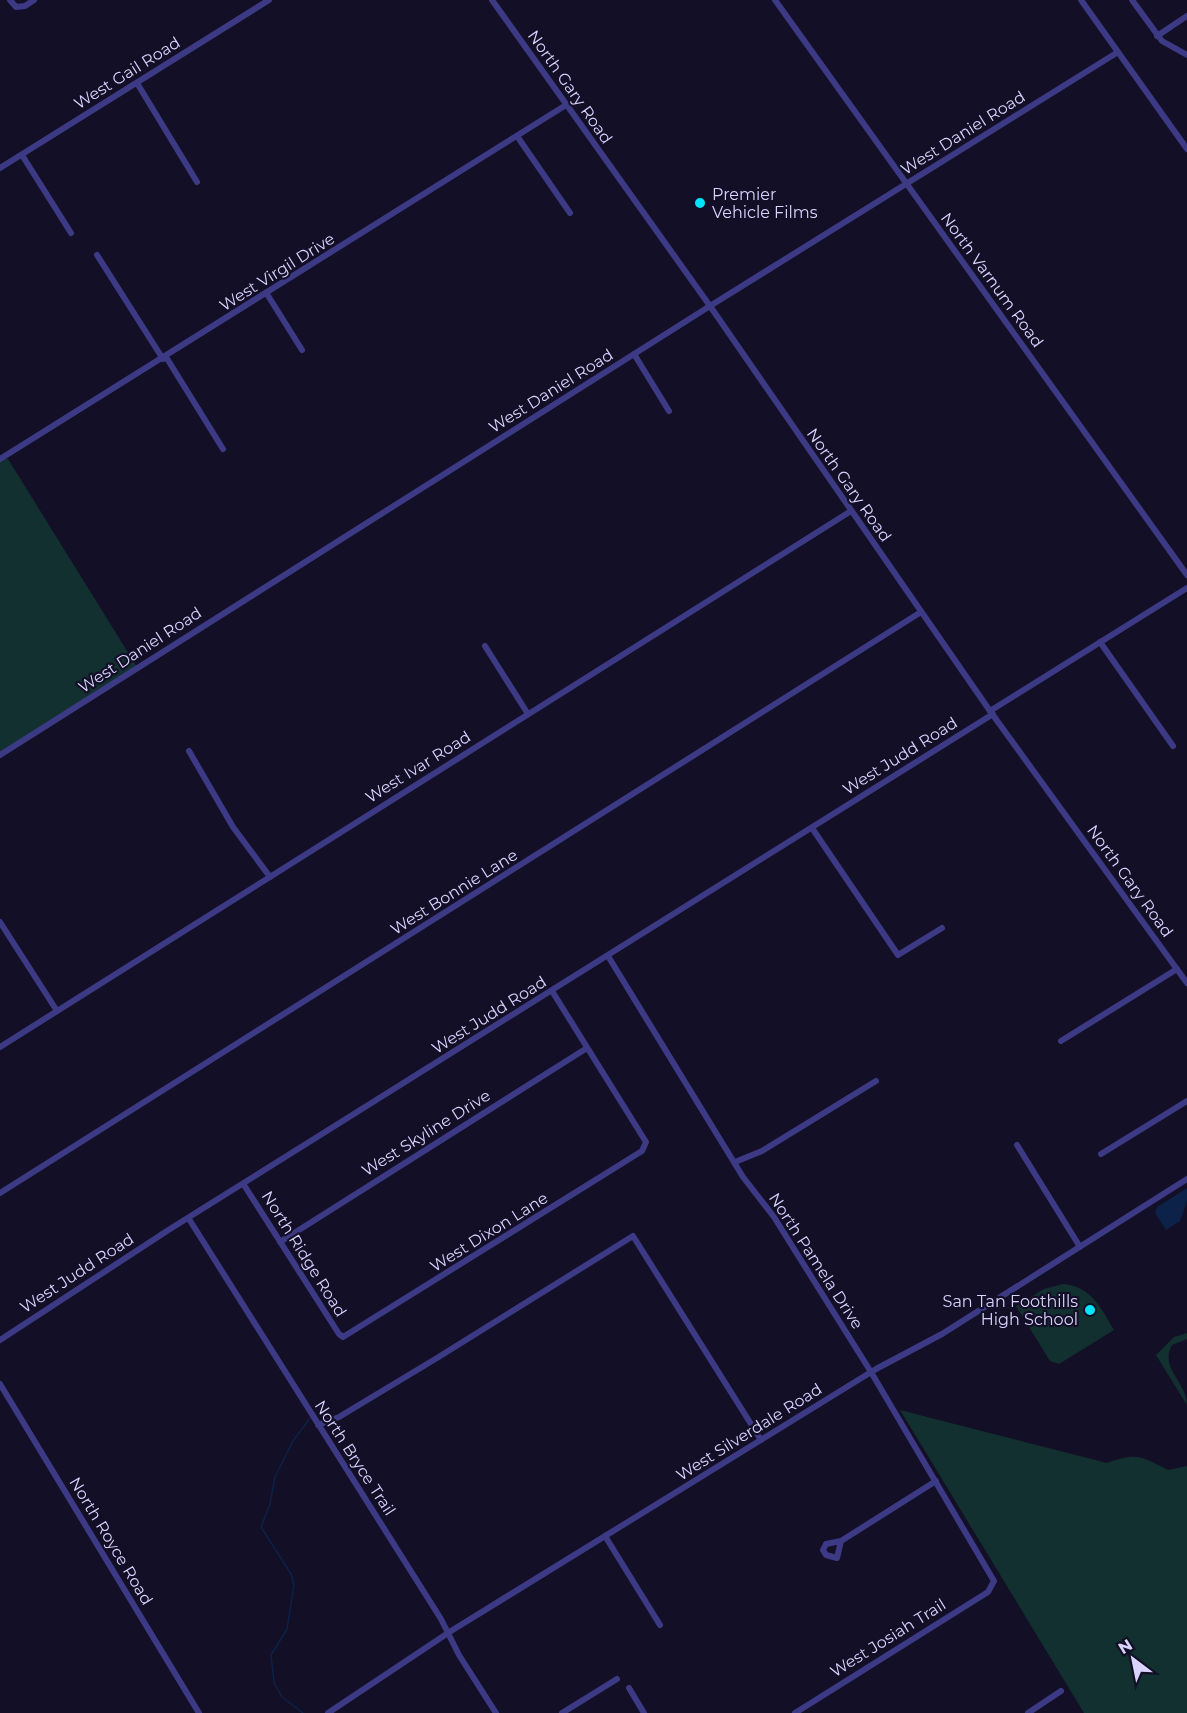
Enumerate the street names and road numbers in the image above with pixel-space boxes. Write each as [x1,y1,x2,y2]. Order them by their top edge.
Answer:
street label: North Gary Road [524,27,616,147]
street label: West Gail Road [70,33,184,113]
street label: West Daniel Road [897,87,1029,179]
street label: North Varnum Road [937,209,1047,351]
street label: West Virgil Drive [216,229,338,315]
street label: West Daniel Road [485,345,617,437]
street label: North Gary Road [803,425,895,545]
street label: West Daniel Road [75,603,205,697]
street label: West Judd Road [839,713,961,799]
street label: West Ivar Road [362,727,474,807]
street label: North Gary Road [1083,821,1177,941]
street label: West Bonnie Lane [387,845,521,939]
street label: West Judd Road [428,972,550,1058]
street label: West Skyline Drive [358,1086,494,1180]
street label: North Ridge Road [258,1188,350,1320]
street label: West Dixon Lane [427,1188,551,1276]
street label: North Pamela Drive [765,1189,867,1333]
street label: West Judd Road [17,1229,137,1317]
street label: West Silverdale Road [673,1379,825,1485]
street label: North Bryce Trail [311,1397,399,1519]
street label: North Royce Road [65,1474,157,1608]
street label: West Josiah Trail [827,1595,949,1681]

